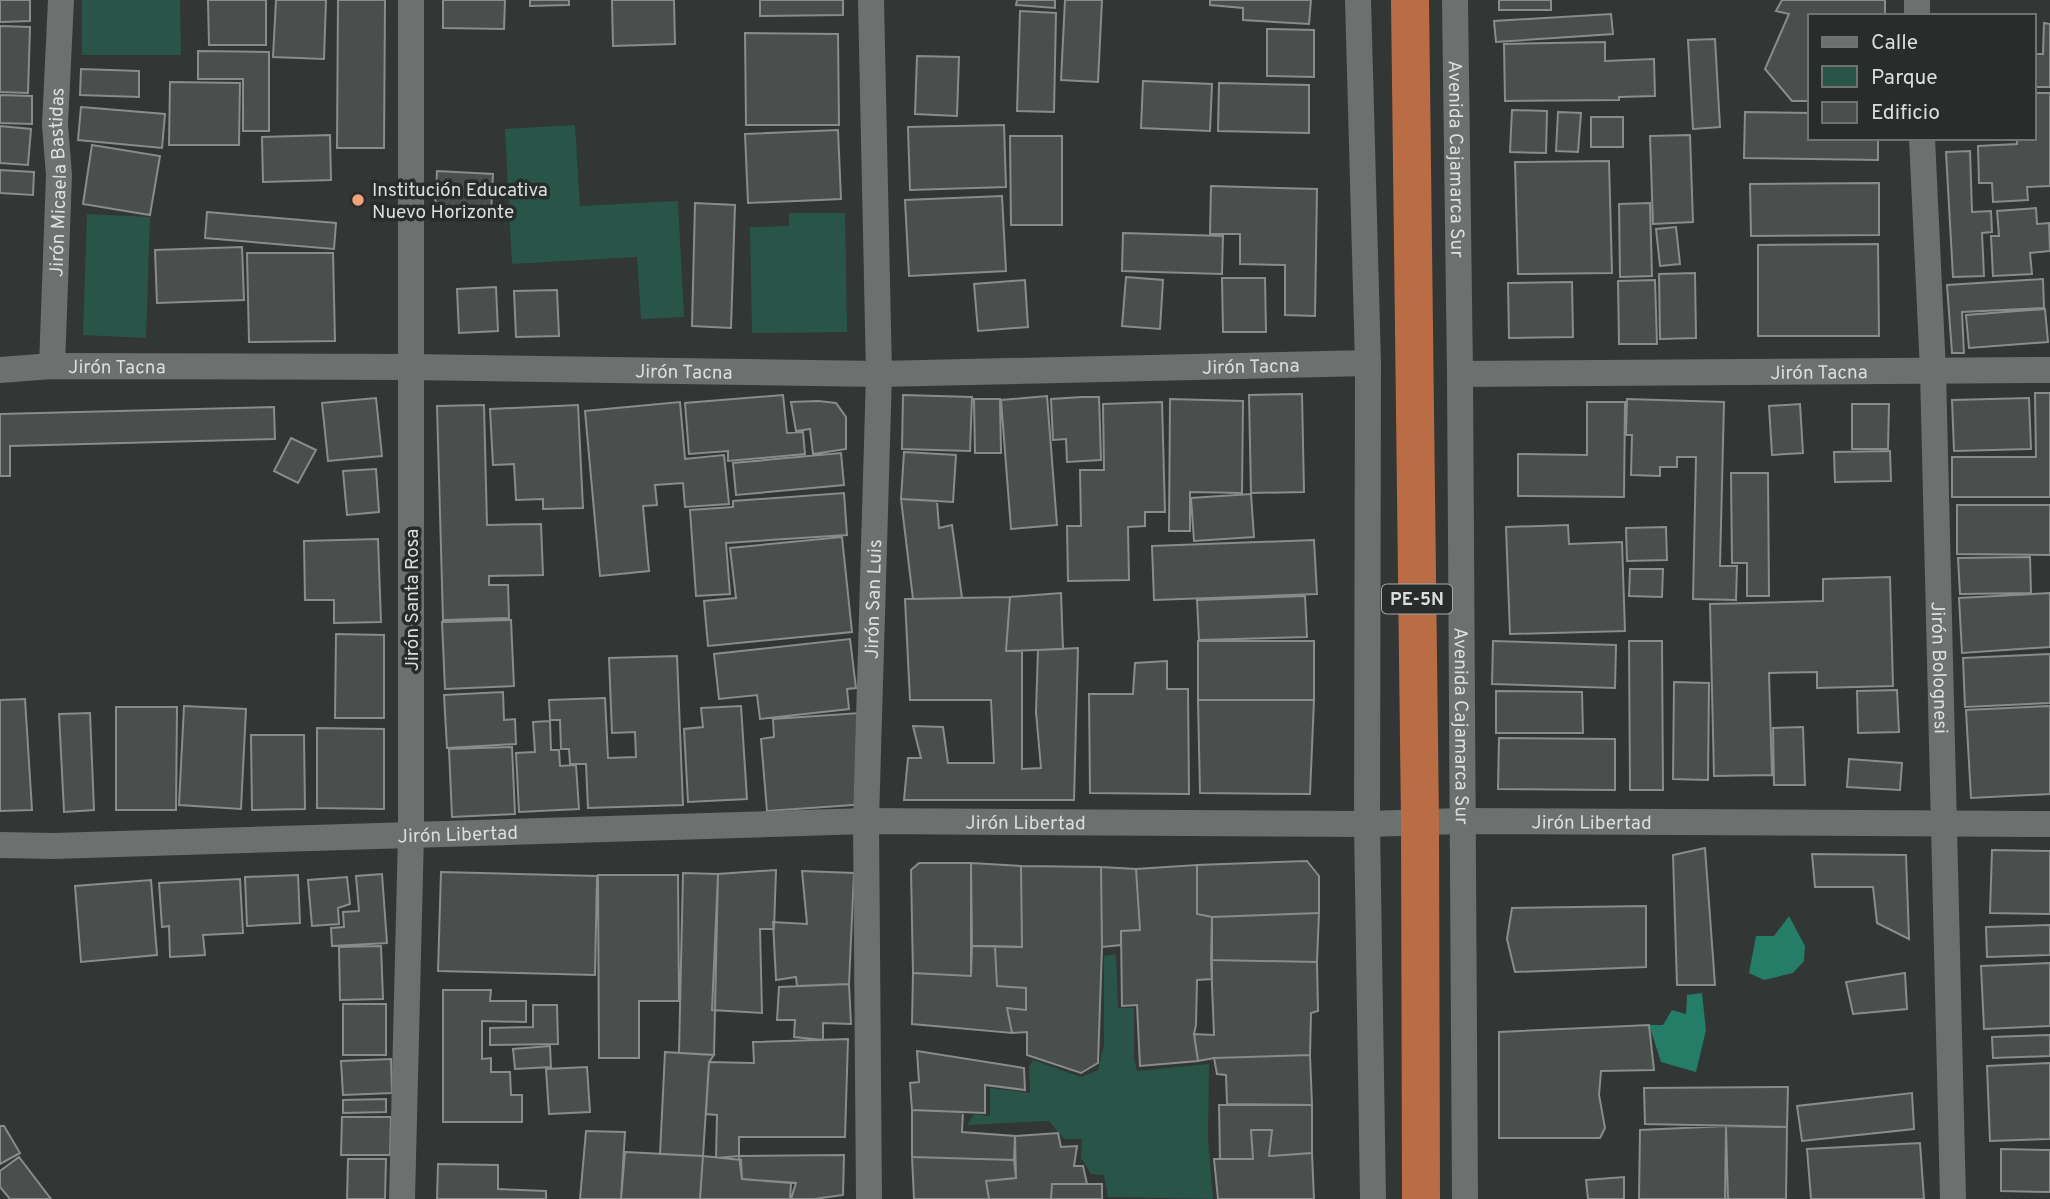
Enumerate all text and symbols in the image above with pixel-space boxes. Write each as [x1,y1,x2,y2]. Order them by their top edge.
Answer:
legend [1808,14,2036,140]
text: Calle [1871,30,1918,57]
street label: Avenida Cajamarca Sur [1442,60,1468,258]
text: Parque [1871,65,1938,92]
street label: Jirón Micaela Bastidas [45,87,73,278]
text: Edificio [1871,100,1940,127]
place label: Institución Educativa Nuevo Horizonte [372,179,548,225]
marker: Institución Educativa Nuevo Horizonte [350,192,366,208]
street label: Jirón Tacna [1202,355,1300,381]
street label: Jirón Tacna [68,356,166,380]
street label: Jirón Tacna [635,360,733,386]
street label: Jirón Tacna [1770,361,1868,386]
street label: Jirón Santa Rosa [401,529,425,671]
street label: Jirón San Luis [861,539,888,659]
road number: PE-5N [1382,584,1452,614]
street label: Jirón Bolognesi [1925,601,1952,734]
street label: Avenida Cajamarca Sur [1448,627,1473,825]
street label: Jirón Libertad [1531,811,1652,836]
street label: Jirón Libertad [965,812,1086,836]
street label: Jirón Libertad [397,822,518,849]

